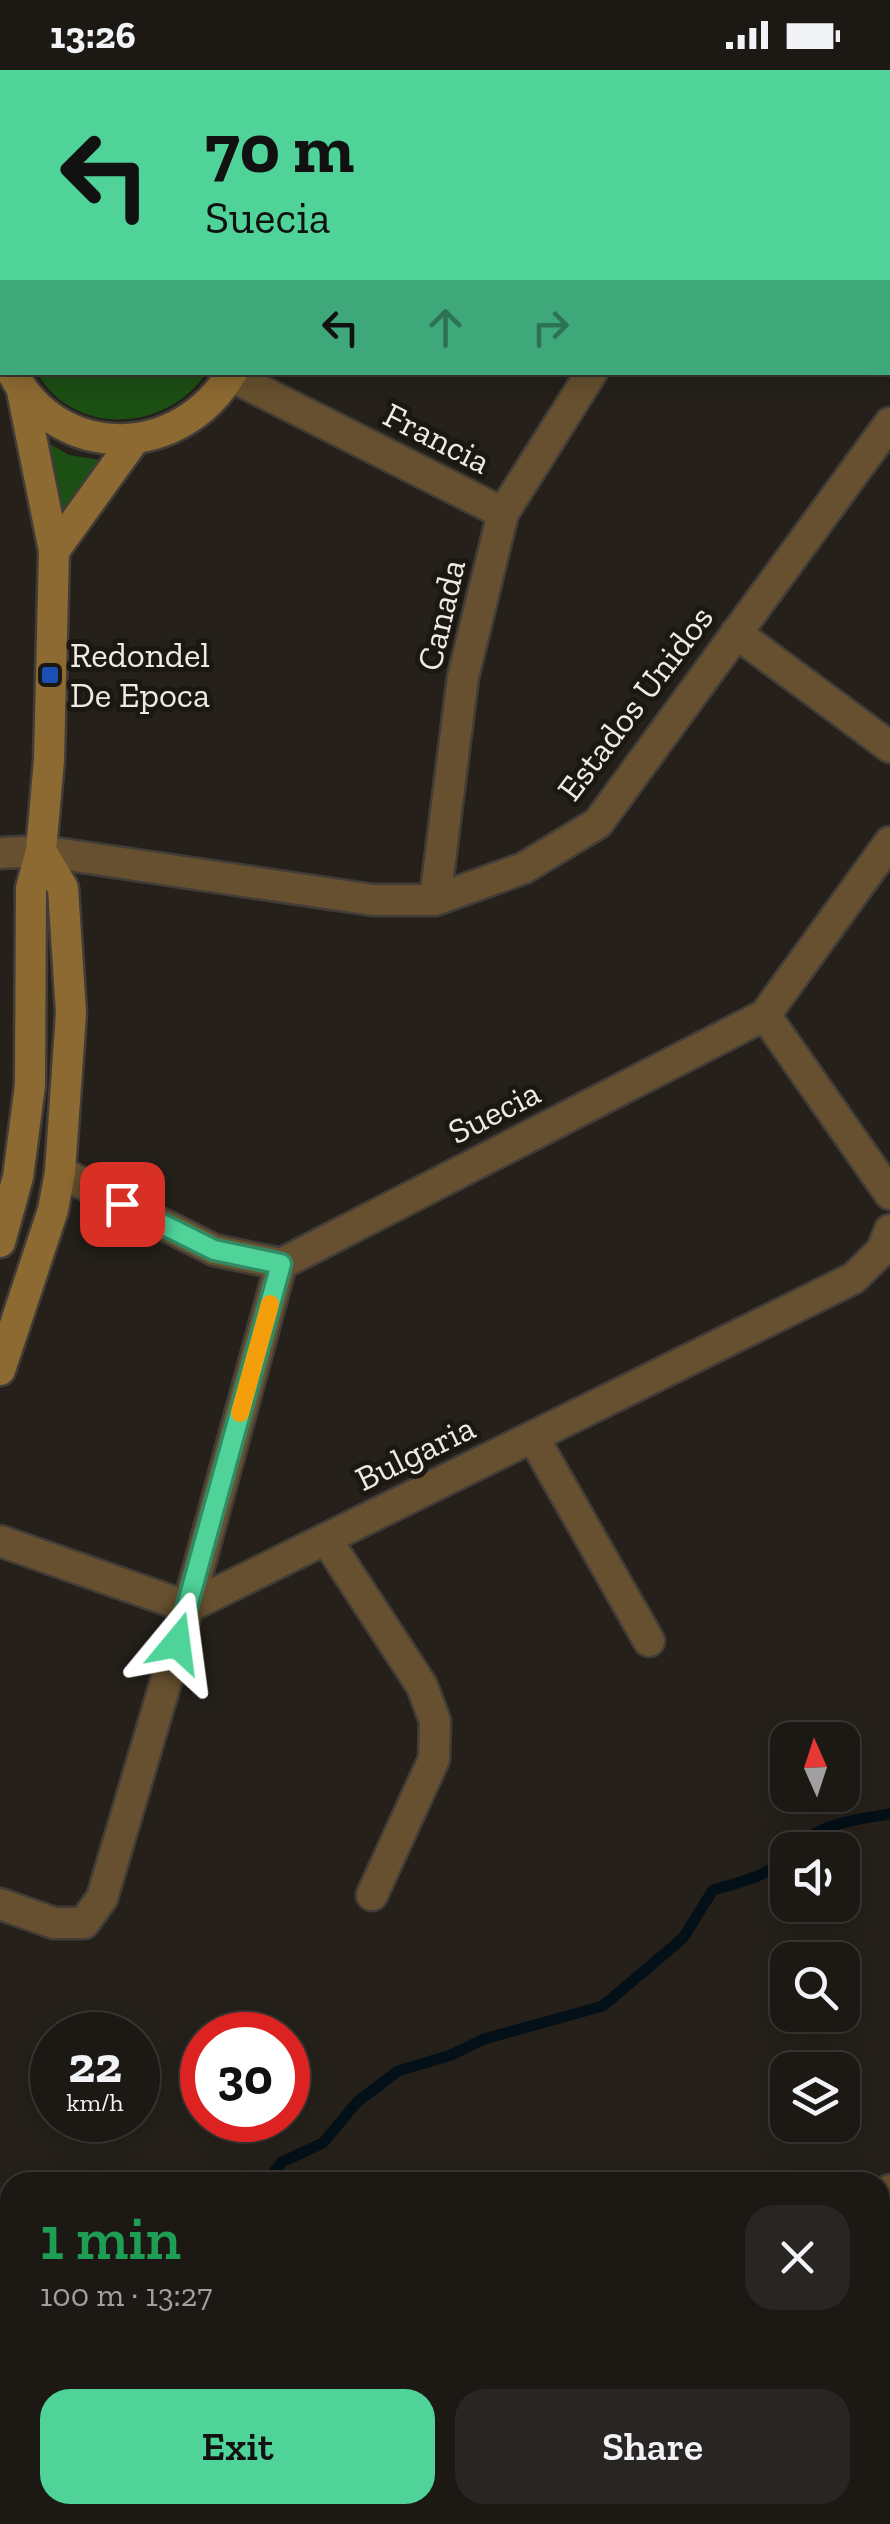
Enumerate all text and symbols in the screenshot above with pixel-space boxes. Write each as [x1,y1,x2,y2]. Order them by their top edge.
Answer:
text: 13:26 [50,12,136,58]
text: 70 m [205,106,354,190]
icon: left [40,110,170,240]
text: Suecia [205,191,331,245]
icon: left [313,300,368,355]
icon: ahead [418,300,473,355]
icon: right [523,300,578,355]
street label: Francia [377,393,497,483]
street label: Canada [408,555,474,675]
street label: Estados Unidos [548,597,722,809]
place label: Redondel De Epoca [70,634,210,716]
marker: Redondel De Epoca [39,664,61,686]
street label: Suecia [441,1071,547,1153]
pin [80,1162,165,1247]
icon: arrive [95,1177,150,1232]
street label: Bulgaria [348,1406,482,1500]
position arrow [125,1591,229,1695]
north arrow [770,1722,860,1812]
map controls [770,1722,860,2142]
button: sound [770,1832,860,1922]
button: search [770,1942,860,2032]
speed limit sign: 30 [180,2012,310,2142]
text: 22 [68,2035,122,2095]
button: layers [770,2052,860,2142]
text: km/h [66,2087,124,2117]
text: 1 min [40,2202,181,2274]
button: close [745,2205,850,2310]
text: 100 m · 13:27 [40,2276,212,2314]
button: Exit [40,2389,435,2504]
button: Share [455,2389,850,2504]

